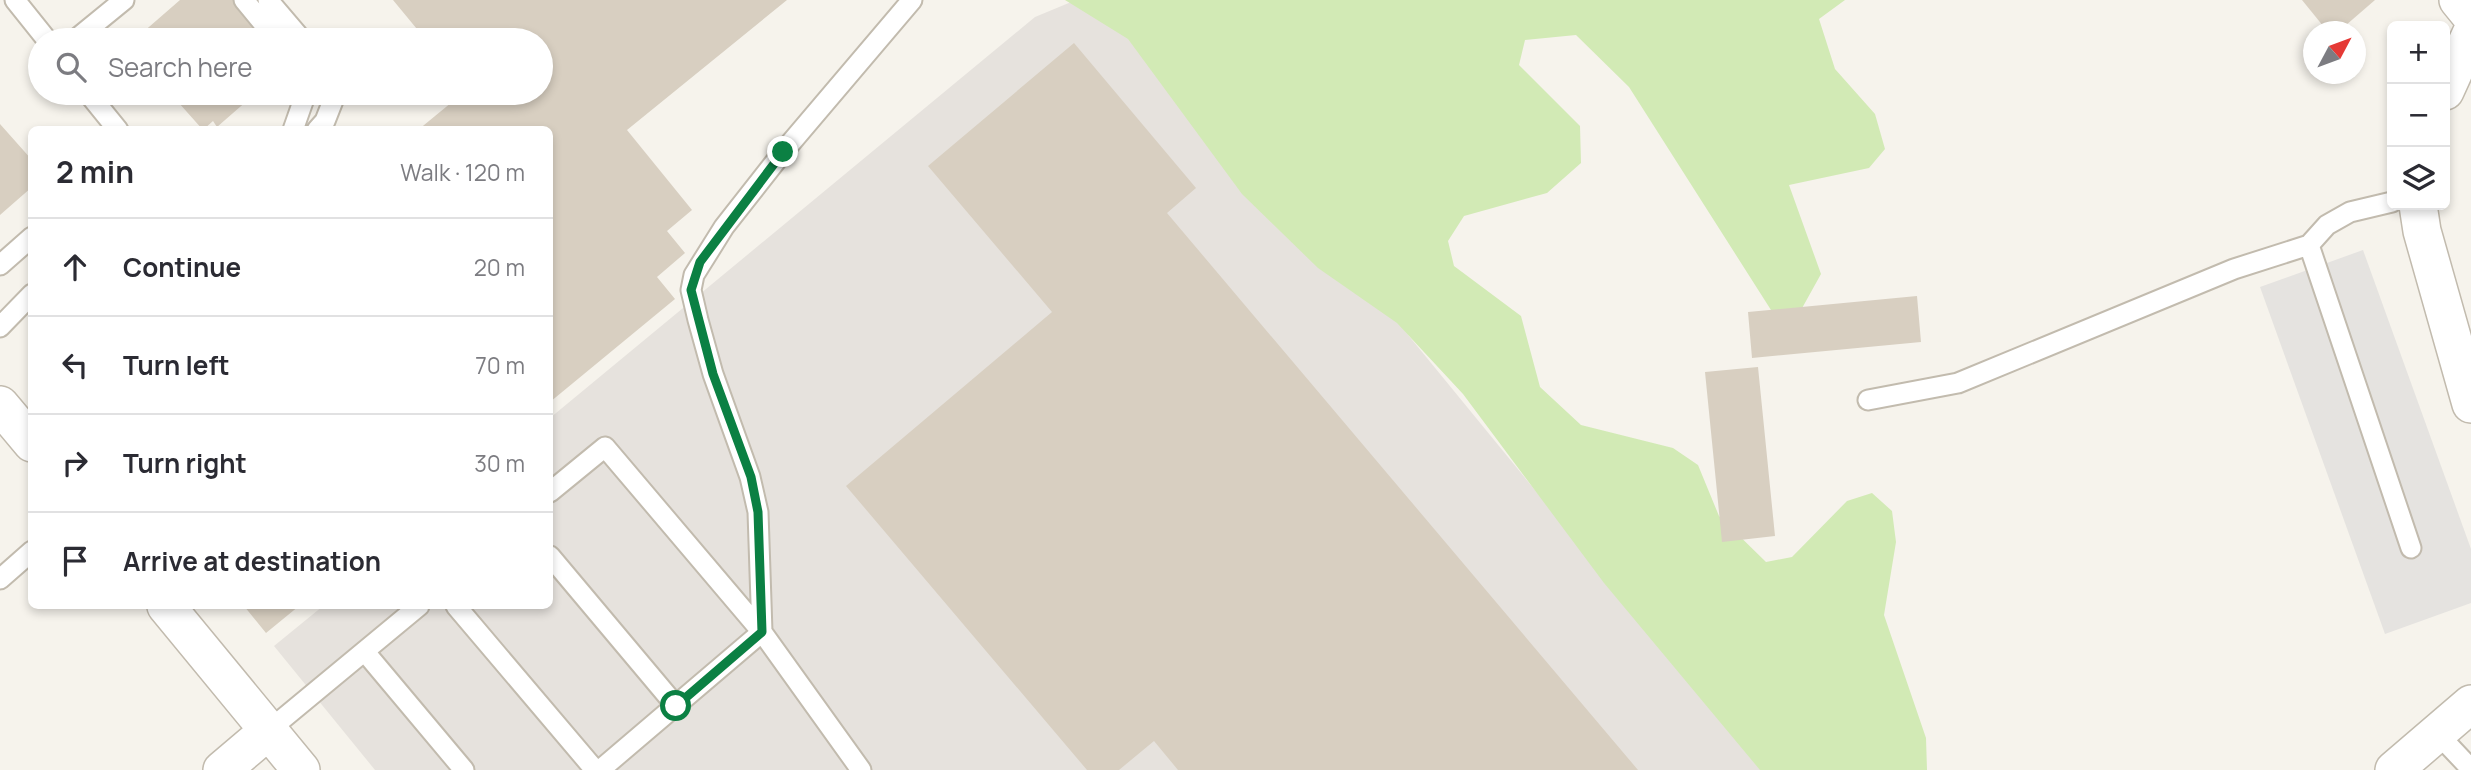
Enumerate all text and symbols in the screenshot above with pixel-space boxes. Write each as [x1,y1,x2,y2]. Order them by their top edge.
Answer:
north arrow [2303,21,2366,84]
map controls [2387,21,2450,210]
button: + [2387,21,2450,84]
search box [28,28,553,105]
icon: search [52,48,90,86]
text: Search here [108,49,253,85]
button: − [2387,84,2450,147]
route end [767,136,798,167]
button: layers [2387,147,2450,210]
text: 2 min [56,151,134,192]
text: Walk · 120 m [400,156,525,188]
icon: ahead [56,248,94,286]
text: Continue [123,249,241,285]
text: 20 m [474,251,525,283]
icon: left [56,346,94,384]
text: Turn left [123,347,230,383]
text: 70 m [475,349,525,381]
icon: right [56,444,94,482]
text: Turn right [123,445,247,481]
text: 30 m [474,447,525,479]
icon: arrive [56,542,94,580]
text: Arrive at destination [123,543,381,579]
route start [660,690,691,721]

